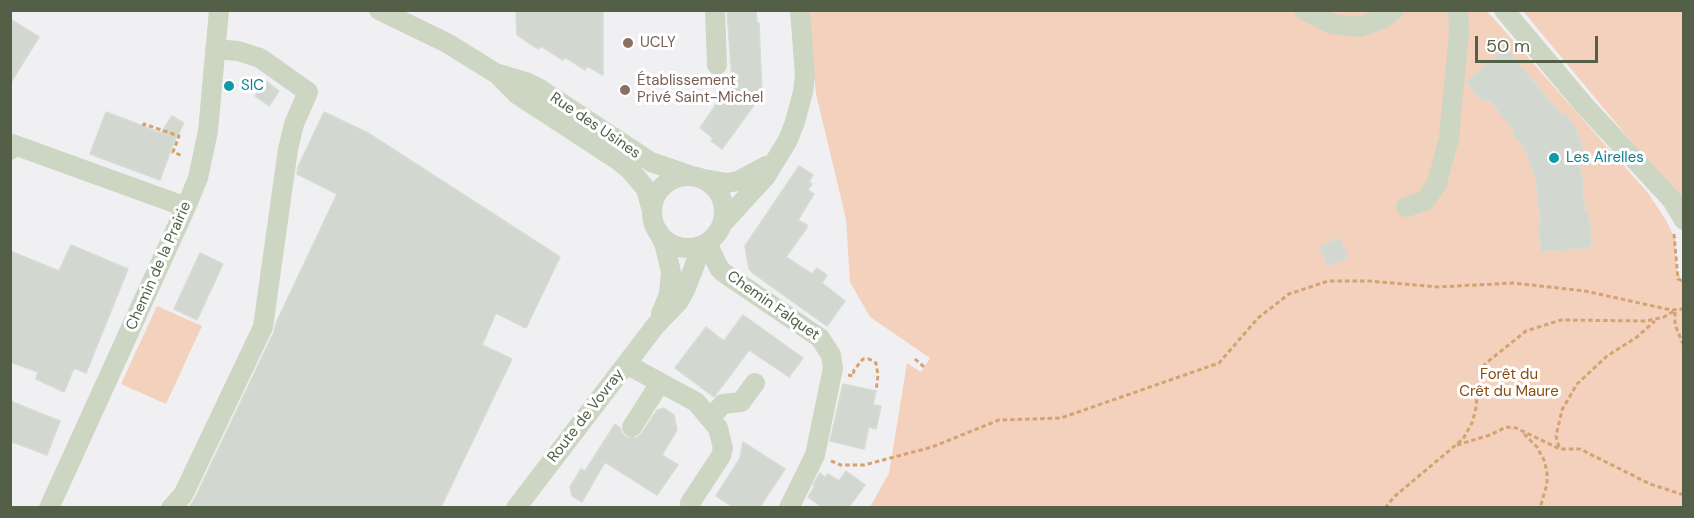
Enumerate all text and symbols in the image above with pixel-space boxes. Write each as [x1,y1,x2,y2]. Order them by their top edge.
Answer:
scale bar [1478,24,1601,62]
place label: UCLY [640,34,676,52]
text: 50 m [1486,34,1530,58]
marker: UCLY [621,36,635,50]
place label: Établissement Privé Saint-Michel [637,72,763,107]
place label: SIC [241,77,264,95]
marker: SIC [222,79,236,93]
marker: Établissement Privé Saint-Michel [618,83,632,97]
street label: Rue des Usines [546,89,644,163]
place label: Les Airelles [1566,149,1644,167]
marker: Les Airelles [1547,151,1561,165]
street label: Chemin de la Prairie [123,199,195,333]
street label: Chemin Falquet [723,267,823,345]
street label: Route de Vovray [544,366,628,466]
park label: Forêt du Crêt du Maure [1459,366,1559,401]

